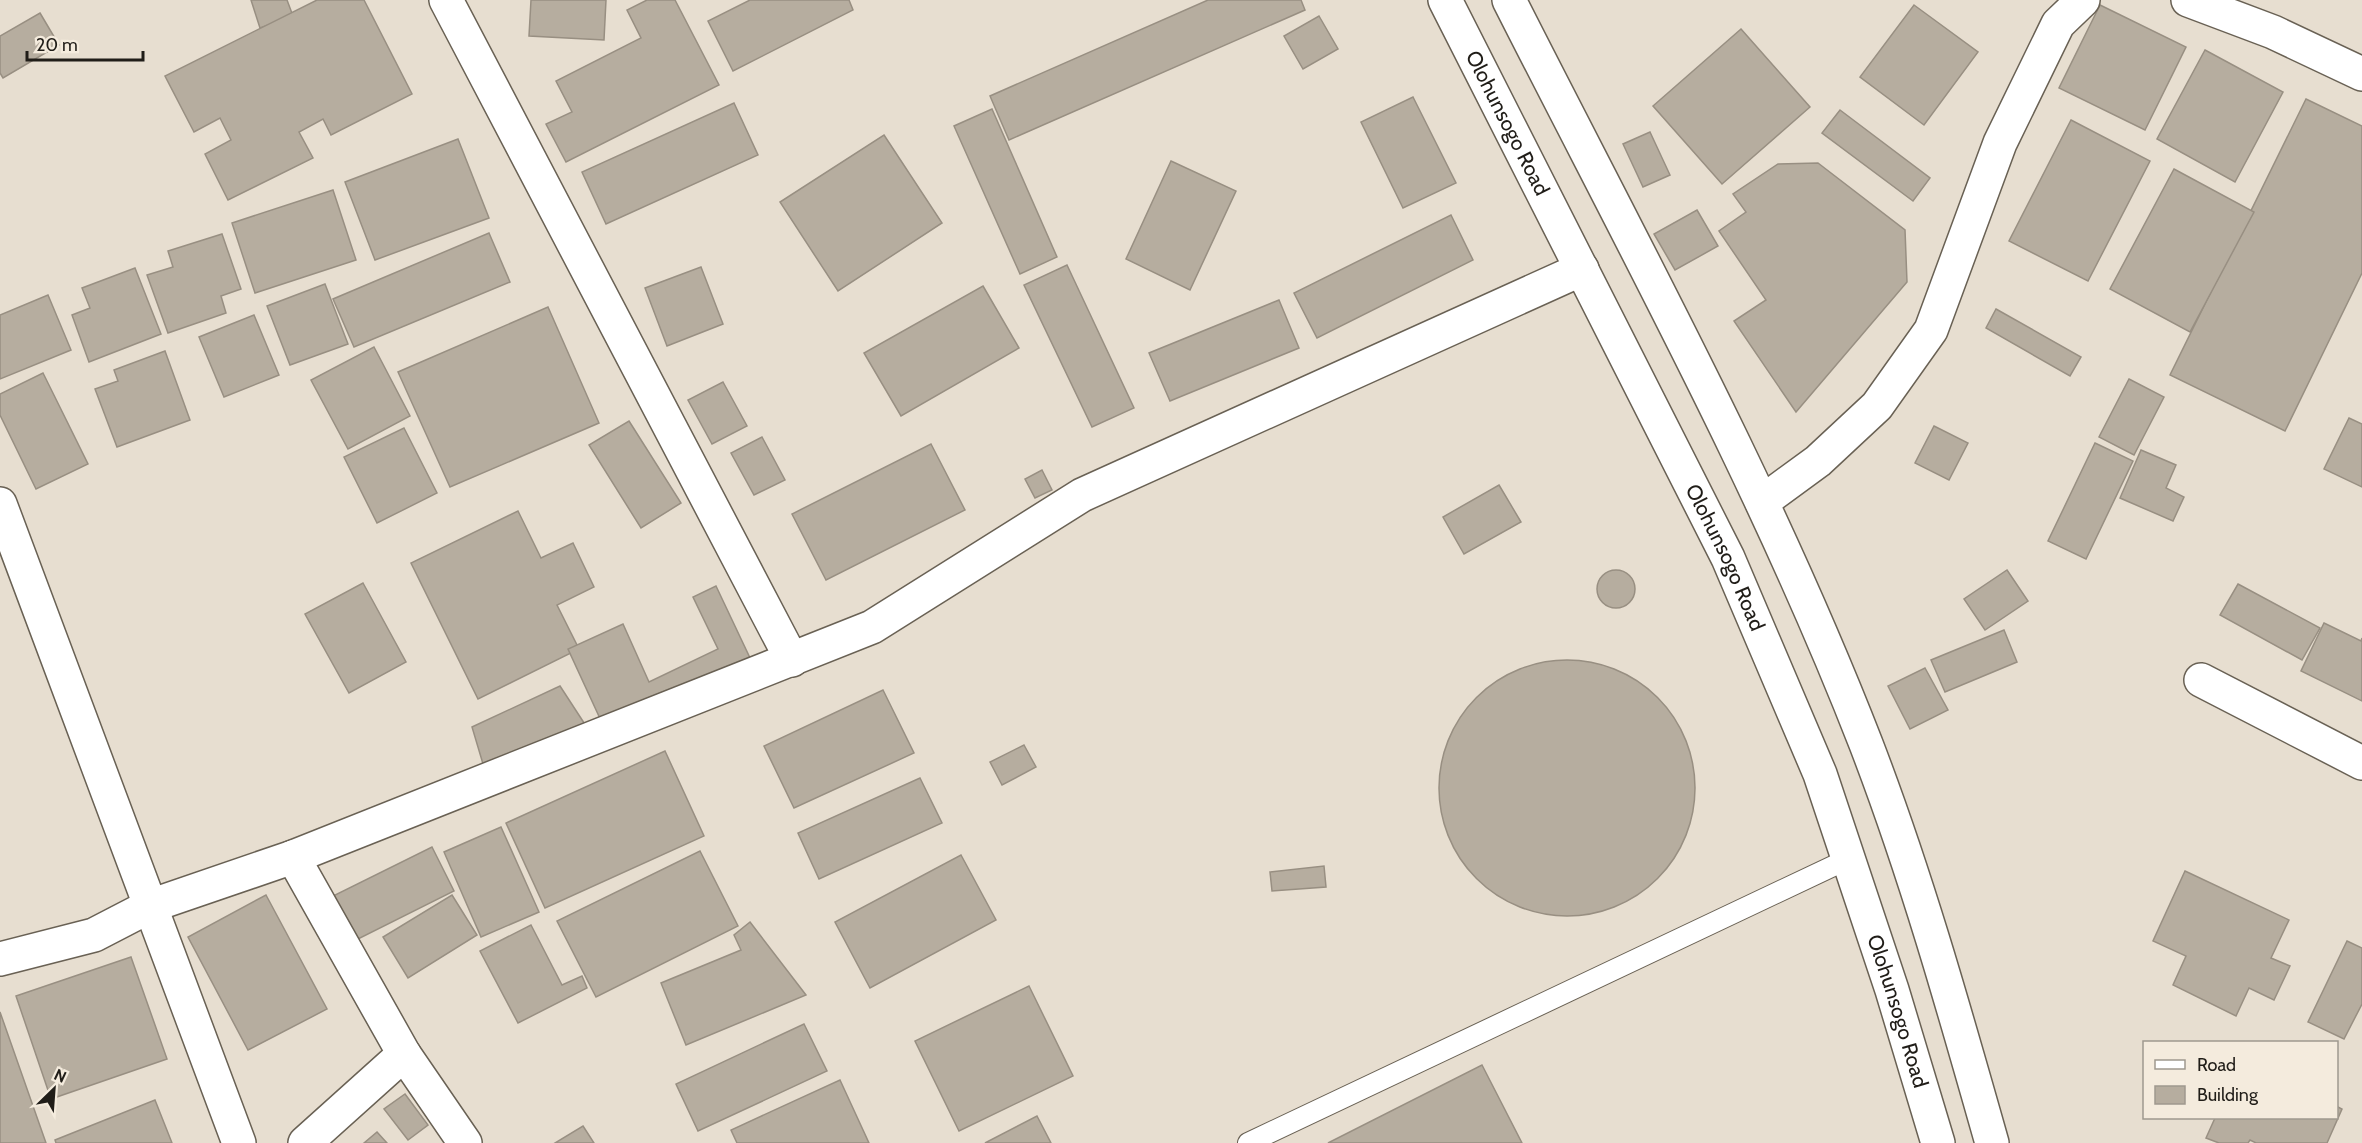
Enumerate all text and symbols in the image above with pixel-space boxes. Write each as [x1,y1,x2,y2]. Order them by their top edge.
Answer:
scale bar [27,24,142,62]
text: 20 m [36,34,78,56]
street label: Olohunsogo Road [1461,46,1555,200]
street label: Olohunsogo Road [1681,480,1771,634]
street label: Olohunsogo Road [1862,931,1934,1091]
legend [2143,1041,2338,1119]
text: Road [2197,1054,2236,1076]
north arrow [24,1059,84,1119]
text: N [51,1065,69,1087]
text: Building [2197,1084,2259,1106]

